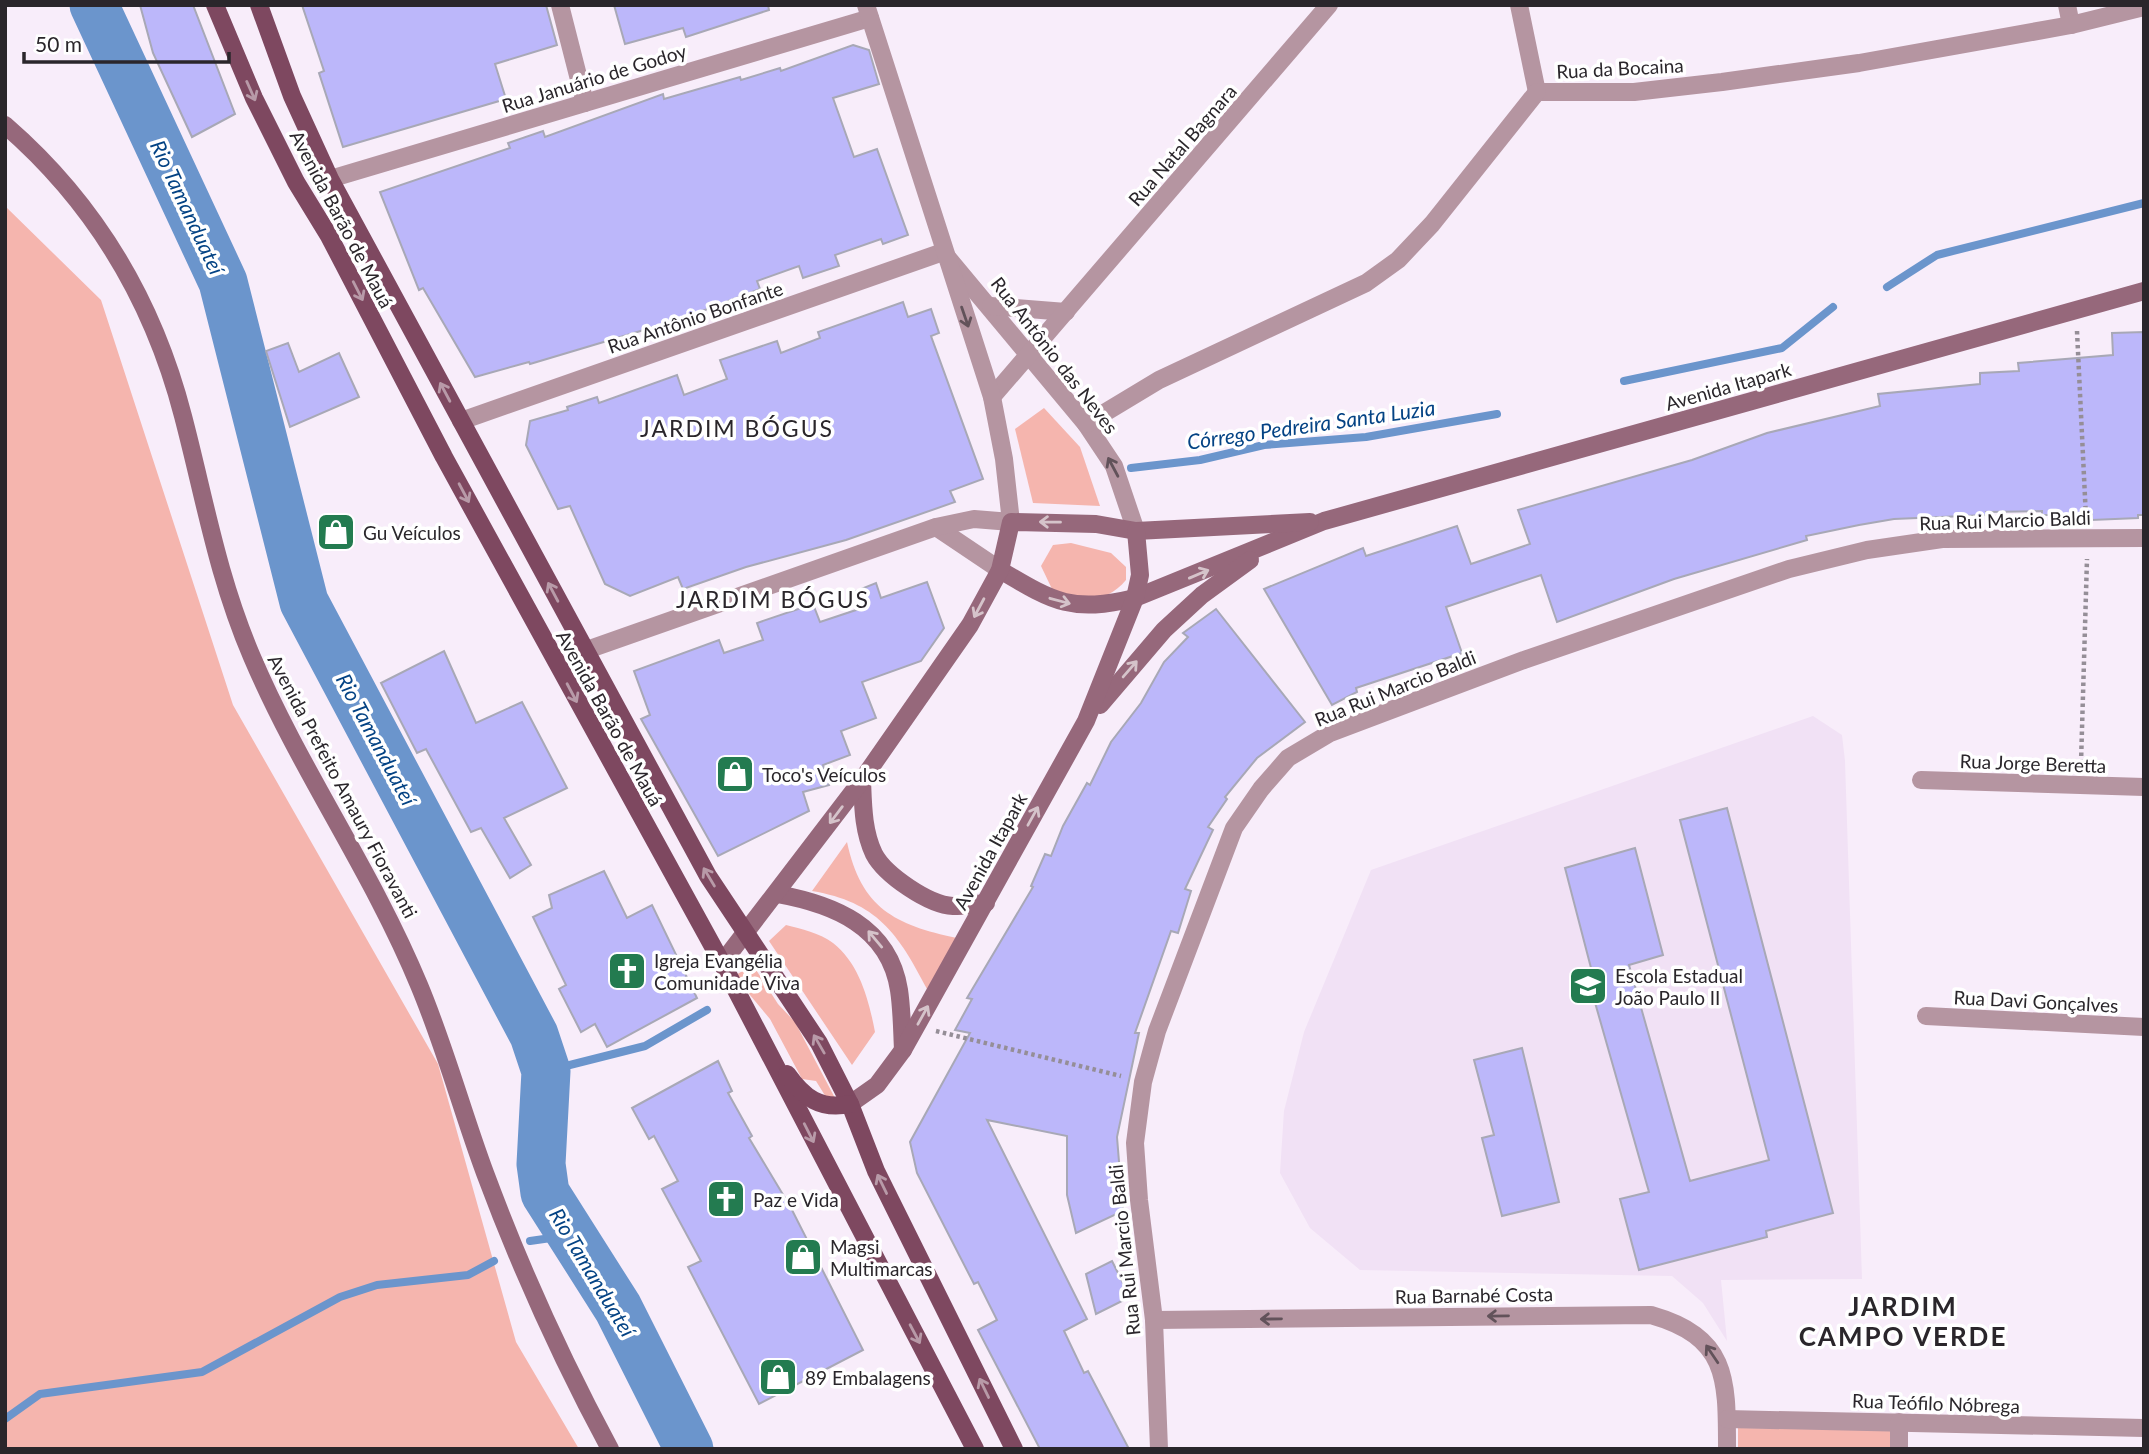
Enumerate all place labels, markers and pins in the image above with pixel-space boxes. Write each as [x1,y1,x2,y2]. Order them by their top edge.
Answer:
shop icon: Gu Veículos [315,511,357,553]
place label: Gu Veículos [363,521,461,544]
shop icon: Toco's Veículos [714,753,756,795]
place label: Toco's Veículos [762,763,886,786]
place label: Igreja Evangélia Comunidade Viva [654,949,800,994]
church icon: Igreja Evangélia Comunidade Viva [606,950,648,992]
place label: Escola Estadual João Paulo II [1615,964,1743,1009]
school or university icon: Escola Estadual João Paulo II [1567,965,1609,1007]
church icon: Paz e Vida [705,1178,747,1220]
place label: Paz e Vida [753,1188,839,1211]
place label: Magsi Multimarcas [830,1235,933,1280]
shop icon: Magsi Multimarcas [782,1236,824,1278]
shop icon: 89 Embalagens [757,1356,799,1398]
place label: 89 Embalagens [805,1366,931,1389]

